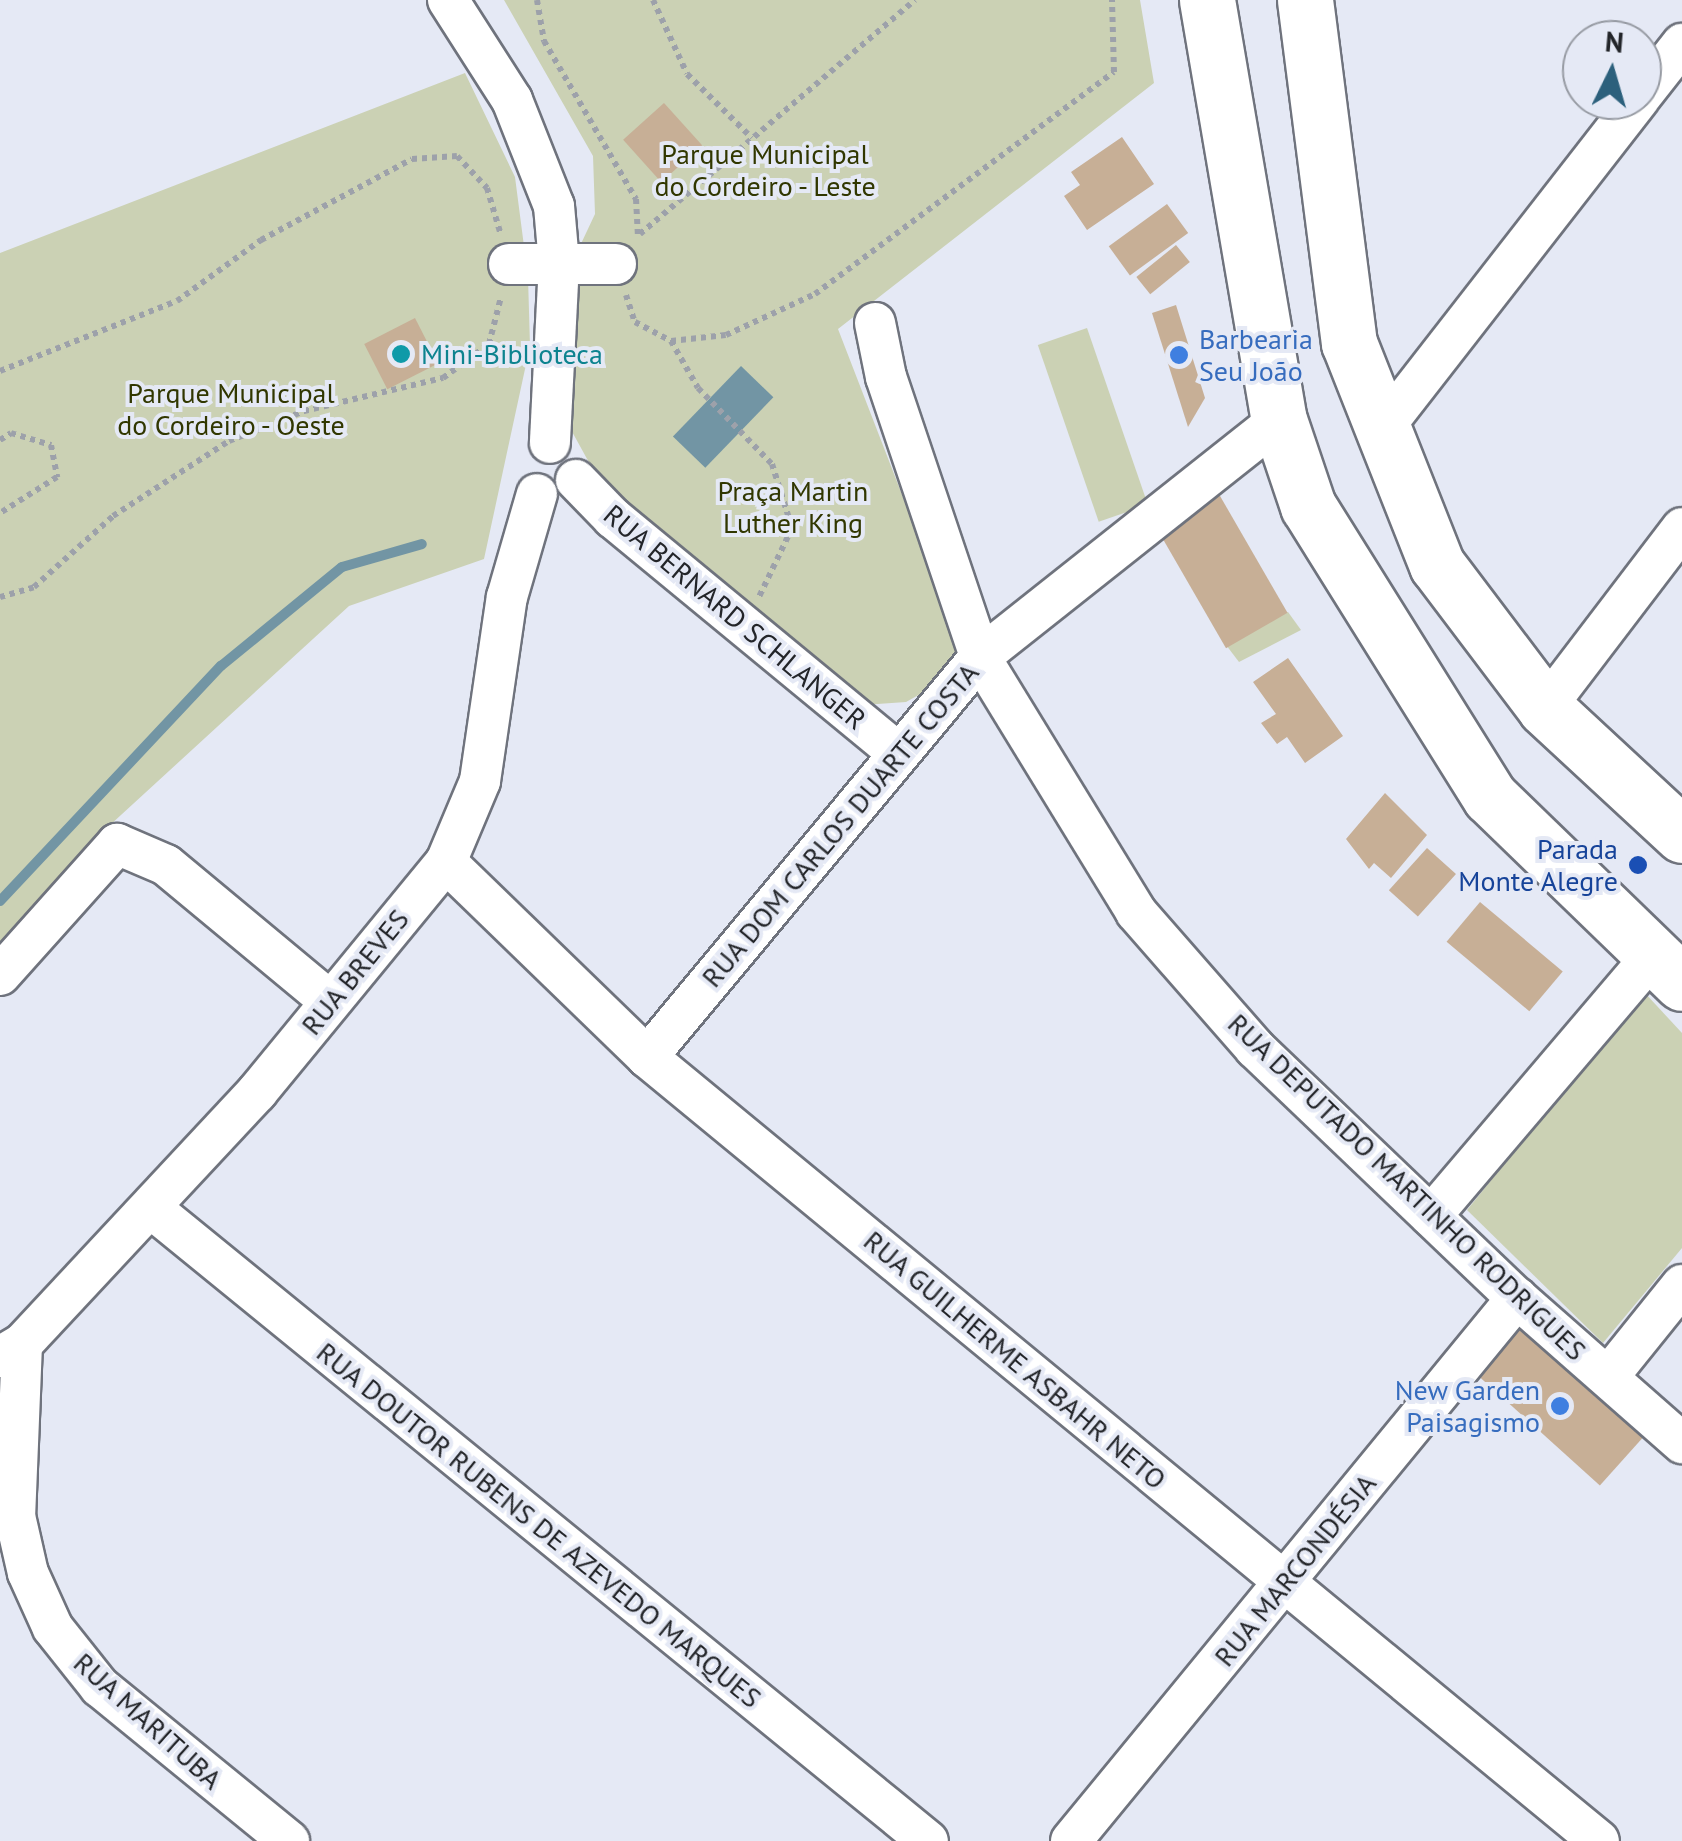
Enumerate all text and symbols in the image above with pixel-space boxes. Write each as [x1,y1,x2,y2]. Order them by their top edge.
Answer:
north arrow [1562,20,1662,120]
text: N [1604,22,1625,61]
park label: Parque Municipal do Cordeiro - Leste [652,137,878,203]
place label: Barbearia Seu João [1199,322,1313,388]
place label: Mini-Biblioteca [421,337,603,371]
marker: Mini-Biblioteca [390,343,412,365]
marker: Barbearia Seu João [1168,344,1190,366]
park label: Parque Municipal do Cordeiro - Oeste [115,376,347,442]
park label: Praça Martin Luther King [718,474,868,540]
street label: RUA BERNARD SCHLANGER [597,497,873,737]
street label: RUA DOM CARLOS DUARTE COSTA [694,656,986,994]
place label: Parada Monte Alegre [1457,832,1618,898]
marker: Parada Monte Alegre [1627,854,1649,876]
street label: RUA BREVES [294,902,416,1042]
street label: RUA DEPUTADO MARTINHO RODRIGUES [1221,1006,1593,1368]
street label: RUA GUILHERME ASBAHR NETO [856,1223,1174,1497]
street label: RUA DOUTOR RUBENS DE AZEVEDO MARQUES [309,1335,769,1715]
place label: New Garden Paisagismo [1394,1373,1540,1439]
marker: New Garden Paisagismo [1549,1395,1571,1417]
street label: RUA MARCONDÉSIA [1207,1467,1383,1673]
street label: RUA MARITUBA [67,1645,229,1797]

